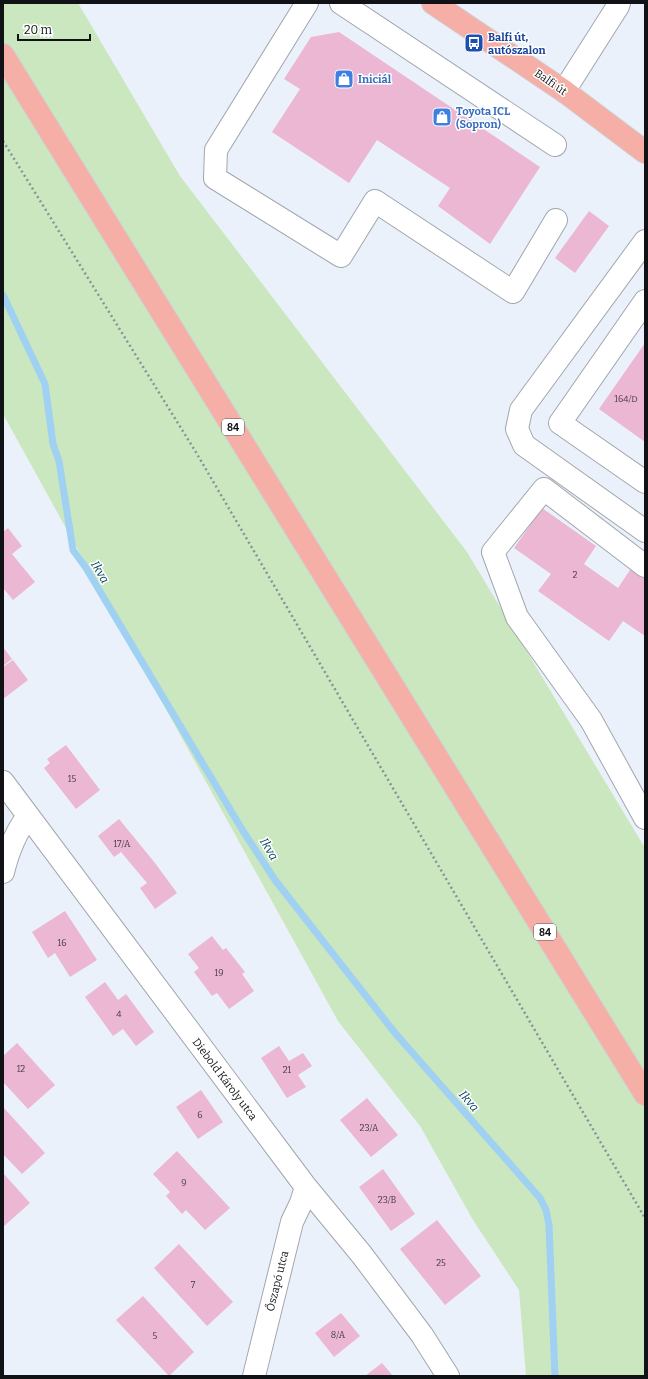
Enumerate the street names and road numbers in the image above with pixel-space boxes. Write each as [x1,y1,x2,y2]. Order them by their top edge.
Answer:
street label: Balfi út [532,67,569,98]
road number: 84 [222,419,244,435]
road number: 84 [534,924,556,940]
street label: Diebold Károly utca [190,1036,260,1123]
street label: Őszapó utca [263,1249,291,1313]

